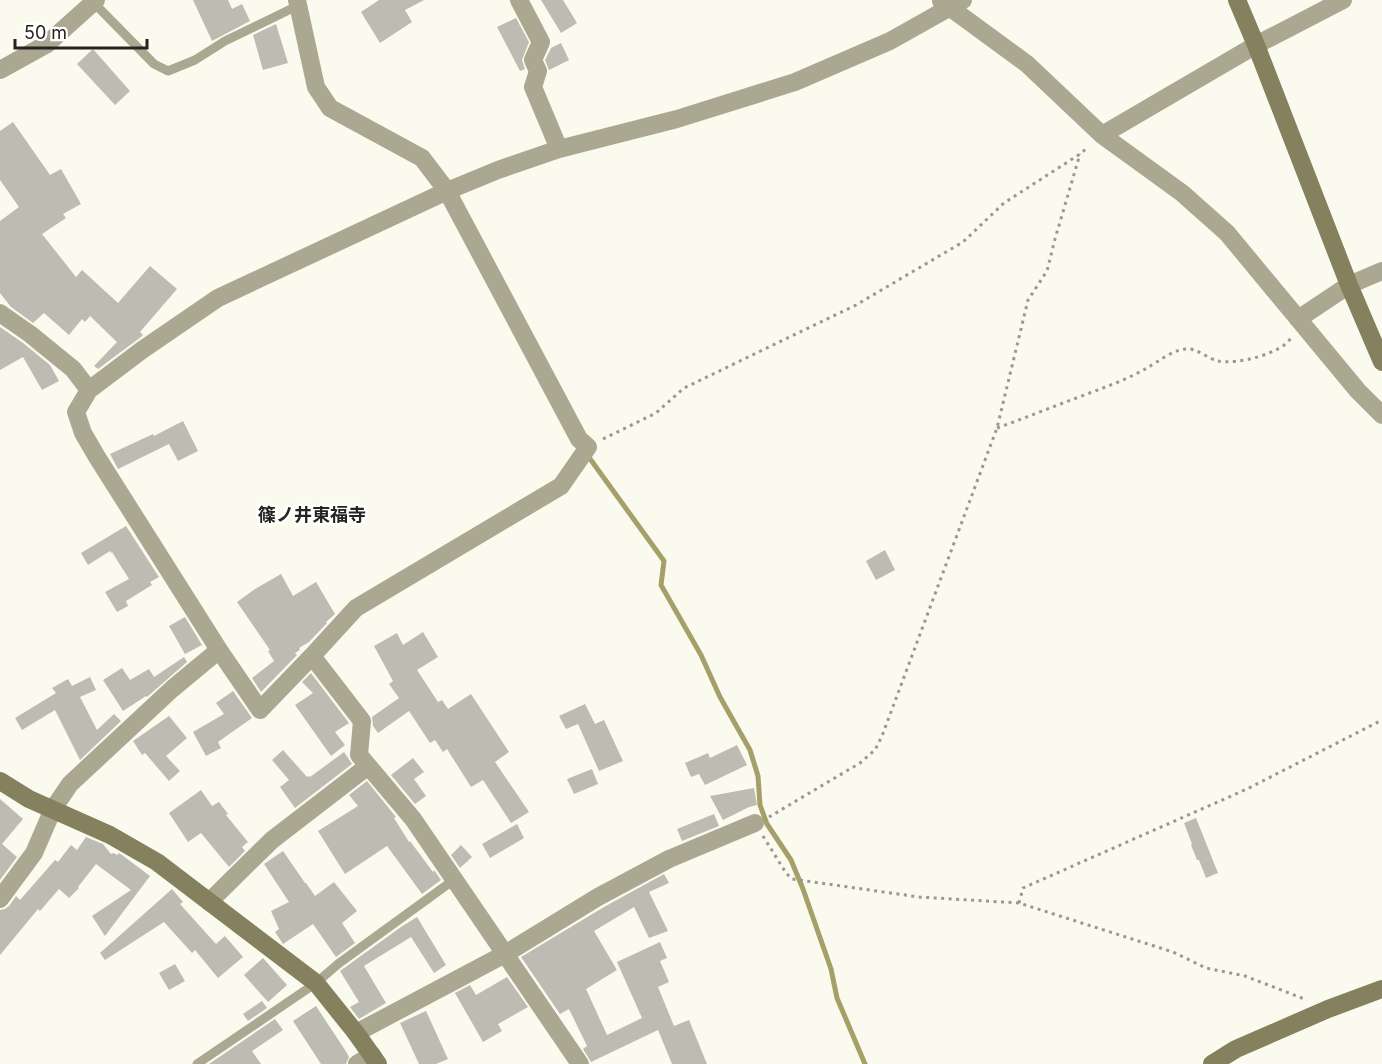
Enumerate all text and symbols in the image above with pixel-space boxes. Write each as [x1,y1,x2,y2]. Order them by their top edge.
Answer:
scale bar [15,12,147,50]
text: 50 m [24,22,67,43]
district label: 篠ノ井東福寺 [258,504,366,525]

